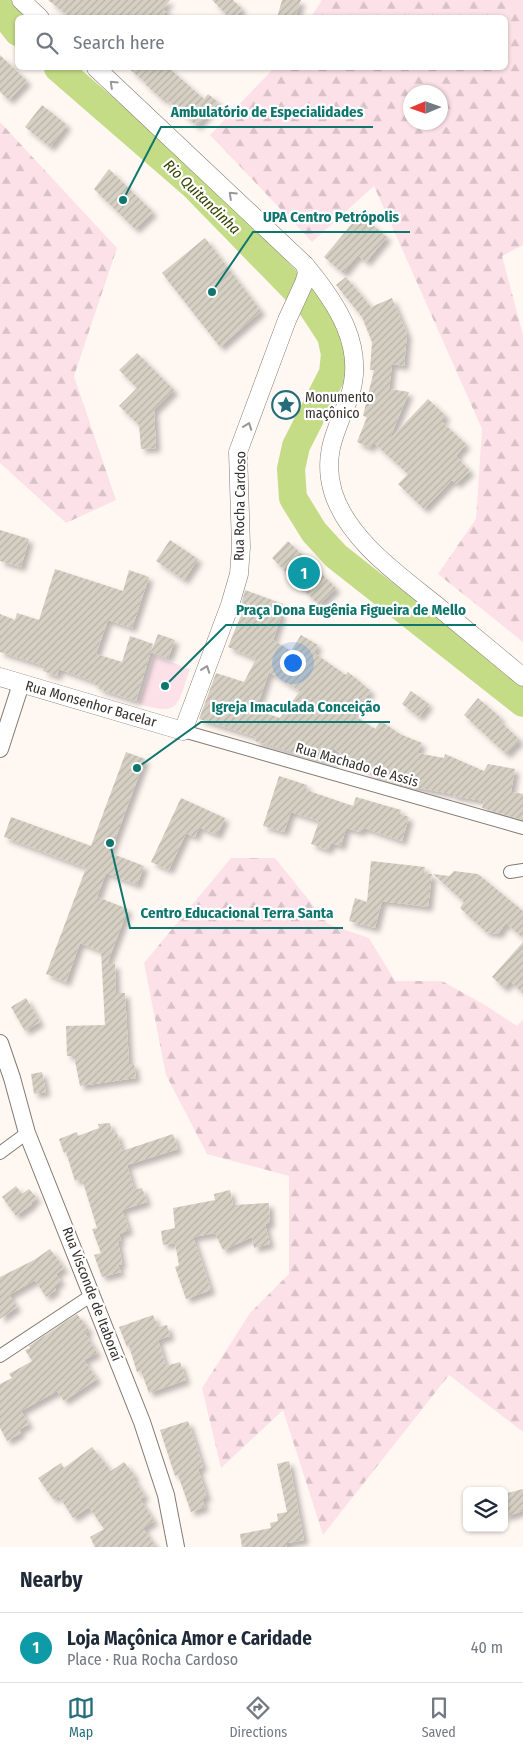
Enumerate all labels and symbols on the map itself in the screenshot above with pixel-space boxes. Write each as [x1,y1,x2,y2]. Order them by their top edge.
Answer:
one-way arrow [110,81,119,90]
north arrow [403,85,448,130]
callout: Ambulatório de Especialidades [161,97,373,127]
text: Ambulatório de Especialidades [170,103,364,121]
water label: Rio Quitandinha [160,156,244,238]
one-way arrow [228,192,237,201]
callout: UPA Centro Petrópolis [253,202,410,232]
text: UPA Centro Petrópolis [263,208,400,226]
place label: Monumento maçônico [305,389,374,422]
place icon: Monumento maçônico [271,390,301,420]
one-way arrow [242,422,252,431]
street label: Rua Rocha Cardoso [231,451,249,561]
pin: 1 [288,554,320,592]
callout: Praça Dona Eugênia Figueira de Mello [226,595,476,625]
text: Praça Dona Eugênia Figueira de Mello [236,601,466,620]
your location [280,650,306,676]
one-way arrow [200,665,210,673]
street label: Rua Monsenhor Bacelar [24,677,159,731]
callout: Igreja Imaculada Conceição [201,692,390,722]
text: Igreja Imaculada Conceição [211,698,381,717]
street label: Rua Machado de Assis [294,739,420,791]
callout: Centro Educacional Terra Santa [130,898,343,928]
text: Centro Educacional Terra Santa [141,904,334,922]
street label: Rua Visconde de Itaboraí [59,1225,126,1364]

